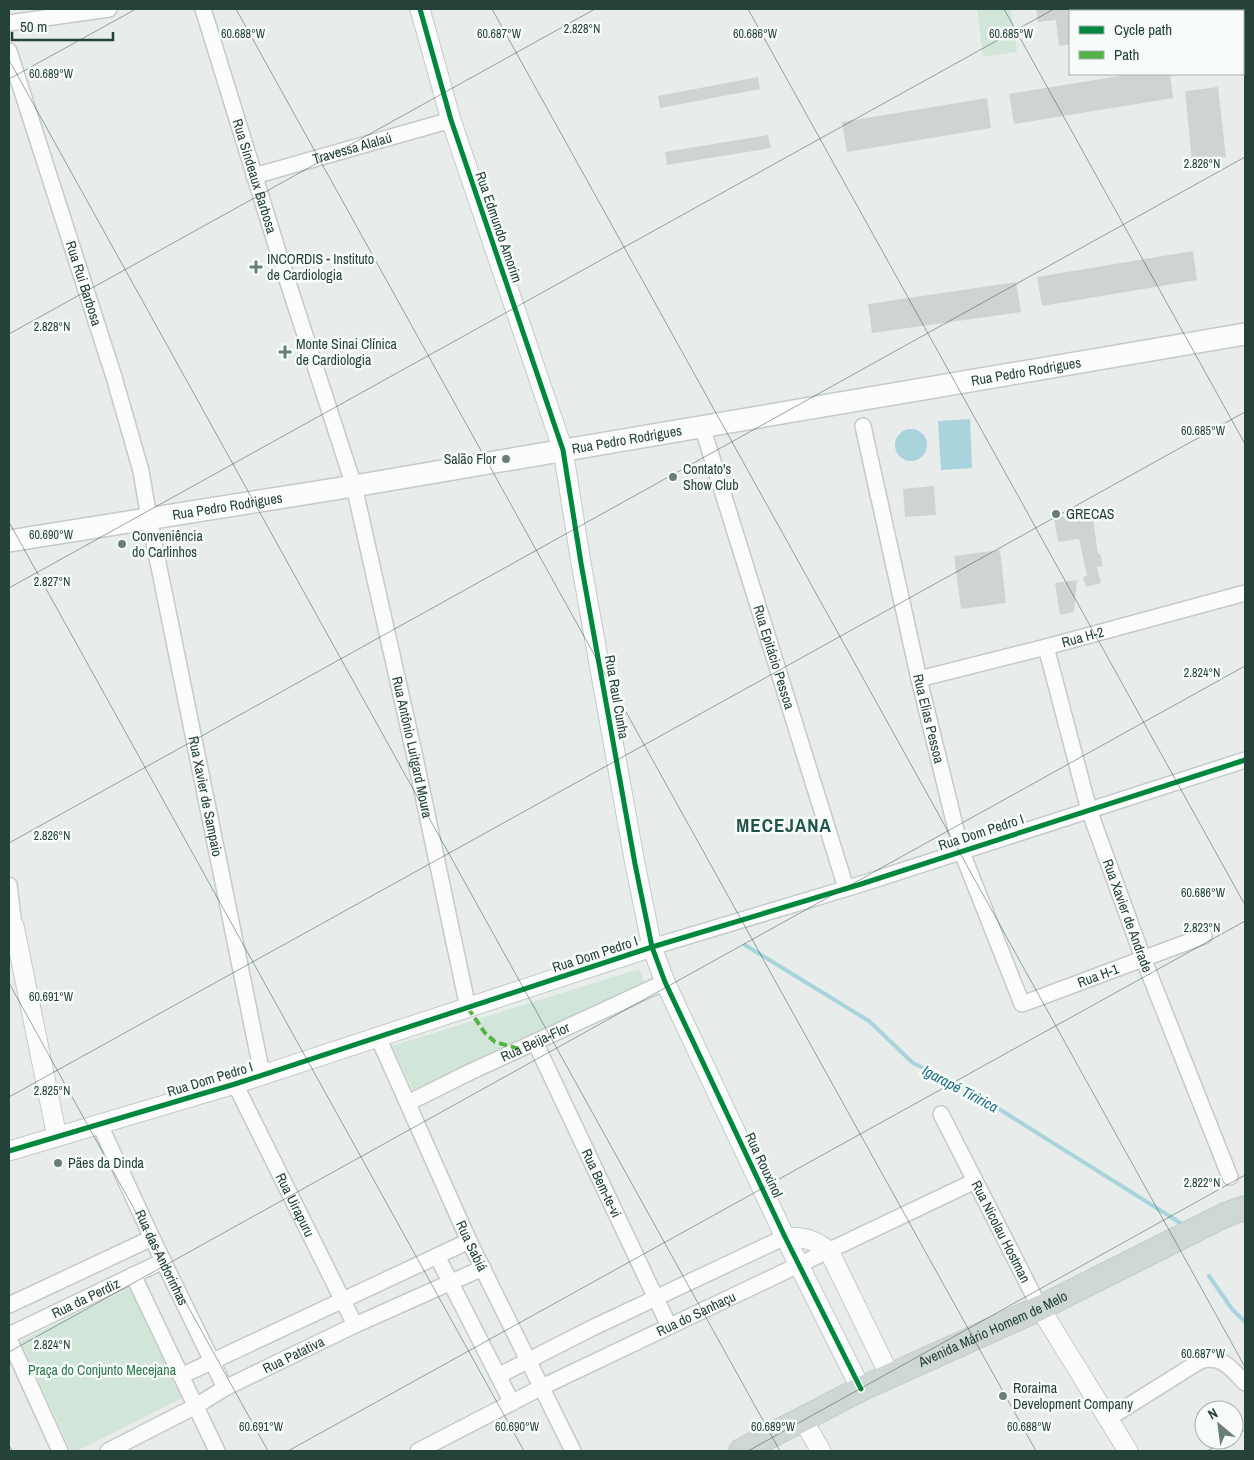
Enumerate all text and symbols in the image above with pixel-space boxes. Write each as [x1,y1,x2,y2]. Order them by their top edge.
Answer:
scale bar [12,10,114,42]
legend [1069,10,1244,75]
text: 50 m [20,16,47,37]
text: Cycle path [1114,19,1172,40]
text: 2.828°N [564,21,600,37]
text: 60.688°W [221,26,266,42]
text: 60.687°W [477,26,522,42]
text: 60.686°W [733,26,778,42]
text: 60.685°W [989,26,1034,42]
text: Path [1114,44,1139,65]
text: 60.689°W [29,66,74,82]
street label: Rua Sindeaux Barbosa [229,117,281,236]
street label: Travessa Alalaú [311,128,394,168]
text: 2.826°N [1184,156,1220,172]
street label: Rua Edmundo Amorim [472,169,526,285]
street label: Rua Rui Barbosa [62,239,106,329]
place label: INCORDIS - Instituto de Cardiologia [267,250,374,284]
marker: INCORDIS - Instituto de Cardiologia [249,260,263,274]
text: 2.828°N [34,319,70,335]
place label: Monte Sinai Clínica de Cardiologia [296,335,397,369]
marker: Monte Sinai Clínica de Cardiologia [278,345,292,359]
street label: Rua Pedro Rodrigues [970,353,1082,390]
street label: Rua Pedro Rodrigues [570,421,683,458]
text: 60.685°W [1181,423,1226,439]
place label: Salão Flor [444,450,496,468]
marker: Salão Flor [500,453,512,465]
place label: Contato's Show Club [683,460,739,494]
marker: Contato's Show Club [667,471,679,483]
street label: Rua Pedro Rodrigues [171,489,284,524]
place label: GRECAS [1066,505,1115,523]
marker: GRECAS [1050,508,1062,520]
text: 60.690°W [29,527,74,543]
place label: Conveniência do Carlinhos [132,527,203,561]
marker: Conveniência do Carlinhos [116,538,128,550]
text: 2.827°N [34,574,70,590]
street label: Rua Epitácio Pessoa [749,603,799,712]
street label: Rua H-2 [1060,623,1106,651]
street label: Rua Raul Cunha [601,654,633,741]
text: 2.824°N [1184,665,1220,681]
street label: Rua Elias Pessoa [909,672,949,766]
street label: Rua Antônio Luitgard Moura [388,675,437,820]
street label: Rua Xavier de Sampaio [185,734,227,858]
street label: Rua Dom Pedro I [936,810,1026,854]
district label: MECEJANA [736,812,832,838]
text: 2.826°N [34,828,70,844]
street label: Rua Xavier de Andrade [1099,856,1157,975]
text: 60.686°W [1181,885,1226,901]
text: 2.823°N [1184,920,1220,936]
street label: Rua Dom Pedro I [550,932,640,976]
street label: Rua H-1 [1075,959,1122,992]
text: 60.691°W [29,989,74,1005]
street label: Rua Beija-Flor [498,1018,573,1066]
street label: Rua Dom Pedro I [165,1057,255,1101]
water label: Igarapé Tiririca [919,1060,1002,1117]
text: 2.825°N [34,1083,70,1099]
street label: Rua Rouxinol [741,1130,787,1200]
street label: Rua Bem-te-vi [578,1146,626,1220]
place label: Pães da Dinda [68,1154,145,1172]
marker: Pães da Dinda [52,1157,64,1169]
street label: Rua Uirapuru [272,1170,319,1240]
text: 2.822°N [1184,1175,1220,1191]
street label: Rua Nicolau Hostman [967,1177,1035,1286]
street label: Rua das Andorinhas [131,1207,192,1308]
street label: Rua Sabiá [452,1218,492,1275]
street label: Rua da Perdiz [49,1274,123,1322]
street label: Rua do Sanhaçu [653,1287,738,1340]
street label: Avenida Mário Homem de Melo [915,1287,1070,1371]
street label: Rua Patativa [260,1332,328,1377]
text: 2.824°N [34,1337,70,1353]
text: 60.687°W [1181,1346,1226,1362]
park label: Praça do Conjunto Mecejana [28,1361,177,1379]
place label: Roraima Development Company [1013,1379,1133,1413]
marker: Roraima Development Company [997,1390,1009,1402]
north arrow [1194,1400,1244,1450]
text: N [1205,1404,1221,1424]
text: 60.691°W [239,1419,284,1435]
text: 60.690°W [495,1419,540,1435]
text: 60.689°W [751,1419,796,1435]
text: 60.688°W [1007,1419,1052,1435]

